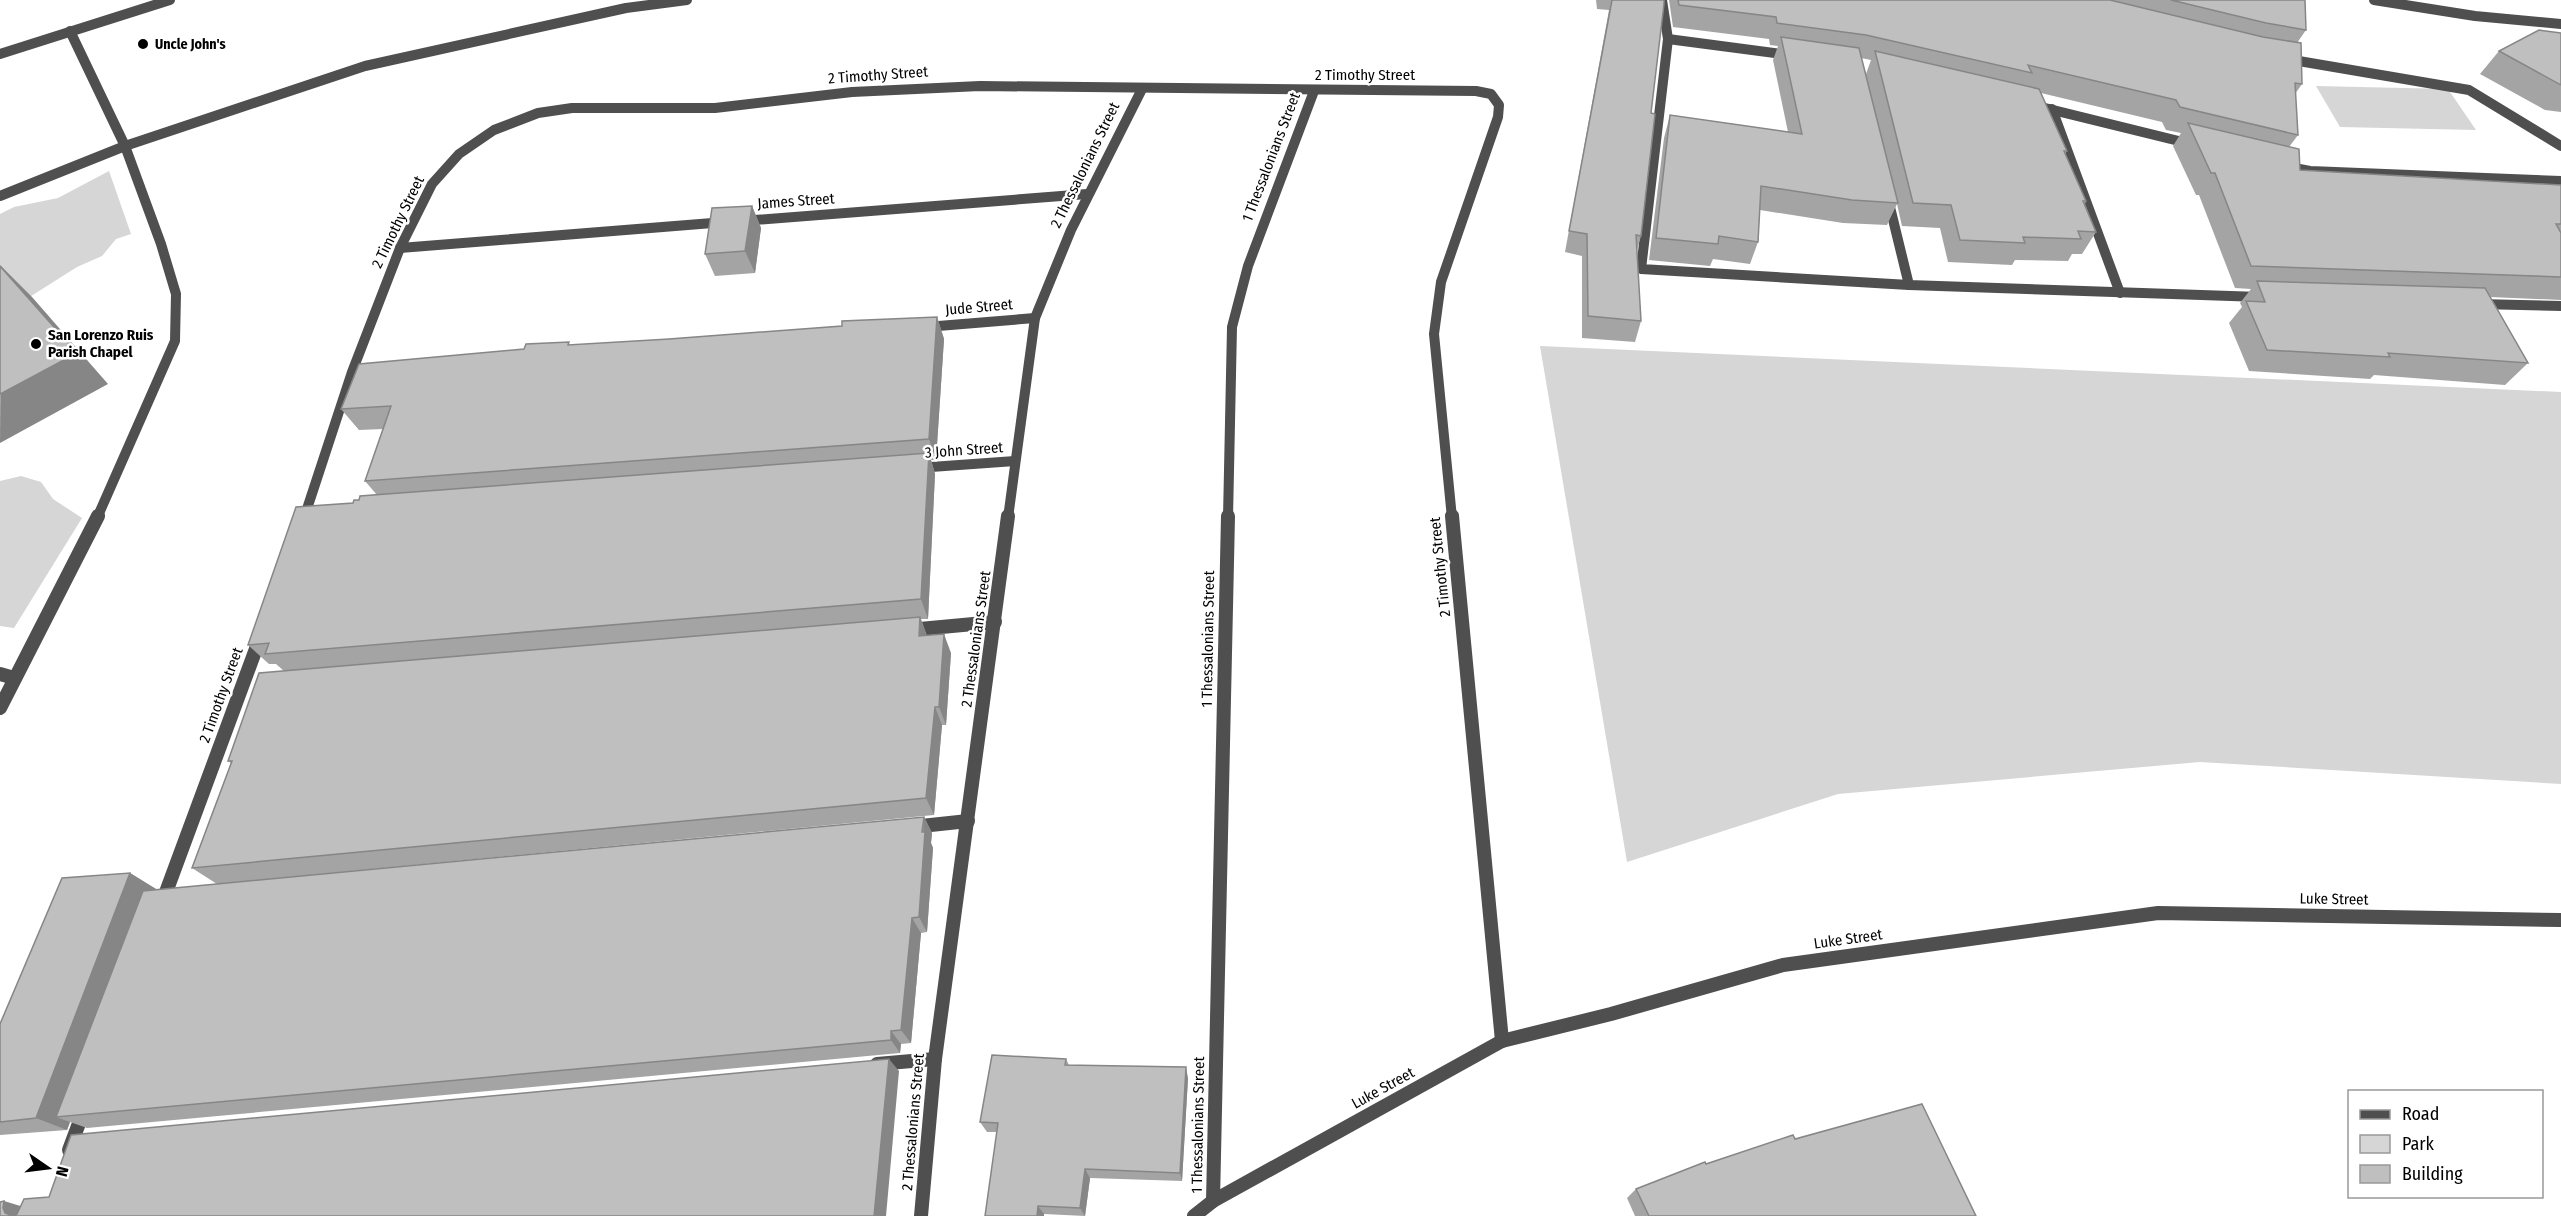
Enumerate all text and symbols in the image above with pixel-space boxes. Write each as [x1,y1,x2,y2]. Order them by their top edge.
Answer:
place label: Uncle John's [155,36,226,53]
marker: Uncle John's [136,37,150,51]
street label: 2 Timothy Street [827,63,929,87]
street label: 2 Timothy Street [1315,66,1415,84]
street label: 1 Thessalonians Street [1238,90,1304,224]
street label: 2 Thessalonians Street [1047,99,1123,231]
street label: 2 Timothy Street [368,173,428,271]
street label: James Street [757,189,835,213]
street label: Jude Street [944,295,1014,319]
place label: San Lorenzo Ruis Parish Chapel [48,326,154,361]
marker: San Lorenzo Ruis Parish Chapel [29,337,43,351]
street label: 3 John Street [924,438,1004,462]
street label: 2 Timothy Street [1426,516,1454,618]
street label: 2 Thessalonians Street [958,569,995,708]
street label: 1 Thessalonians Street [1198,570,1218,708]
street label: 2 Timothy Street [195,645,247,745]
street label: Luke Street [2299,889,2369,909]
street label: Luke Street [1813,925,1883,953]
street label: 2 Thessalonians Street [898,1053,928,1191]
street label: 1 Thessalonians Street [1188,1056,1208,1194]
street label: Luke Street [1348,1063,1418,1113]
legend [2348,1090,2543,1198]
text: Road [2402,1103,2439,1125]
text: Park [2402,1133,2435,1155]
north arrow [18,1138,78,1198]
text: Building [2402,1163,2463,1185]
text: N [52,1165,72,1178]

